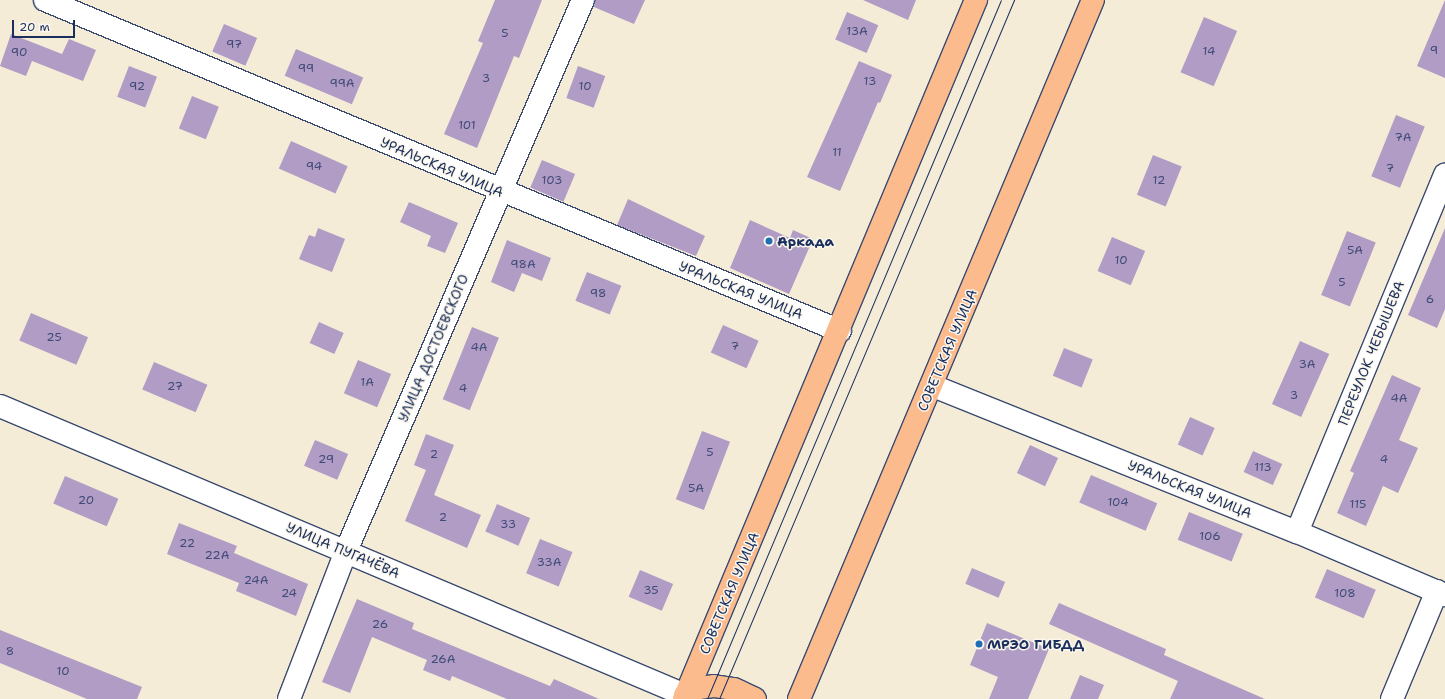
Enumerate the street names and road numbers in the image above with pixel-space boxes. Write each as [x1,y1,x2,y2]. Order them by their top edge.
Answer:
street label: УРАЛЬСКАЯ УЛИЦА [378,133,506,201]
street label: УРАЛЬСКАЯ УЛИЦА [677,257,805,323]
street label: УЛИЦА ДОСТОЕВСКОГО [394,272,472,424]
street label: ПЕРЕУЛОК ЧЕБЫШЕВА [1334,278,1408,428]
street label: СОВЕТСКАЯ УЛИЦА [914,286,980,414]
street label: УРАЛЬСКАЯ УЛИЦА [1126,456,1254,522]
street label: УЛИЦА ПУГАЧЁВА [284,518,402,582]
street label: СОВЕТСКАЯ УЛИЦА [696,529,762,657]

